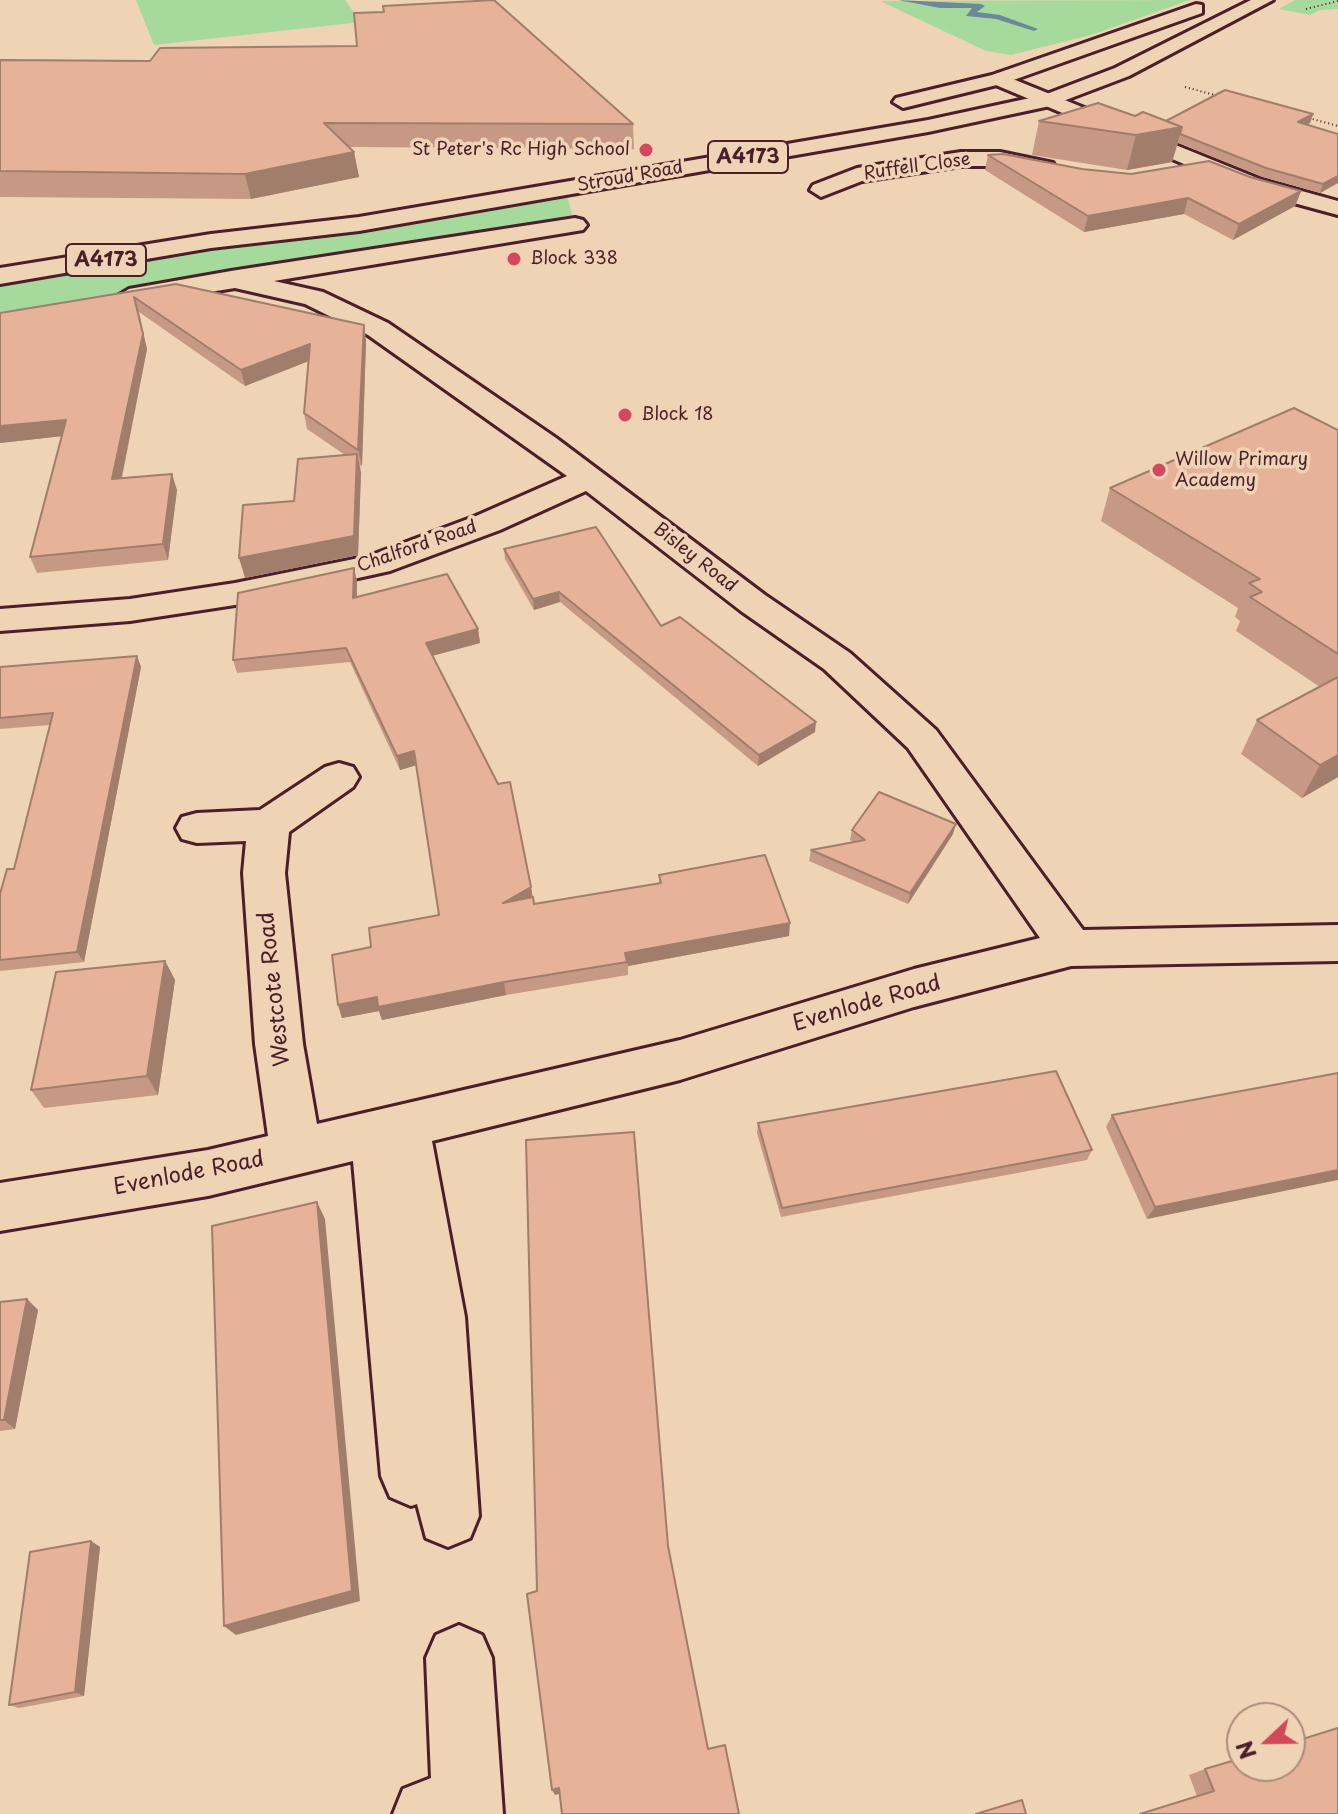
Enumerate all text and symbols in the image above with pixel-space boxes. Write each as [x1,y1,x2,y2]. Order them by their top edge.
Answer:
place label: St Peter's Rc High School [412,139,630,161]
marker: St Peter's Rc High School [637,141,655,159]
road number: A4173 [708,141,788,173]
street label: Ruffell Close [862,149,972,185]
street label: Stroud Road [575,157,685,197]
road number: A4173 [66,244,146,276]
place label: Block 338 [530,248,618,270]
marker: Block 338 [505,250,523,268]
place label: Block 18 [641,404,713,426]
marker: Block 18 [616,406,634,424]
place label: Willow Primary Academy [1175,449,1308,492]
marker: Willow Primary Academy [1150,461,1168,479]
street label: Chalford Road [354,516,480,578]
street label: Bisley Road [649,519,741,597]
street label: Westcote Road [254,910,296,1068]
street label: Evenlode Road [790,970,944,1038]
street label: Evenlode Road [111,1146,267,1202]
north arrow [1226,1702,1306,1782]
text: N [1227,1736,1264,1765]

